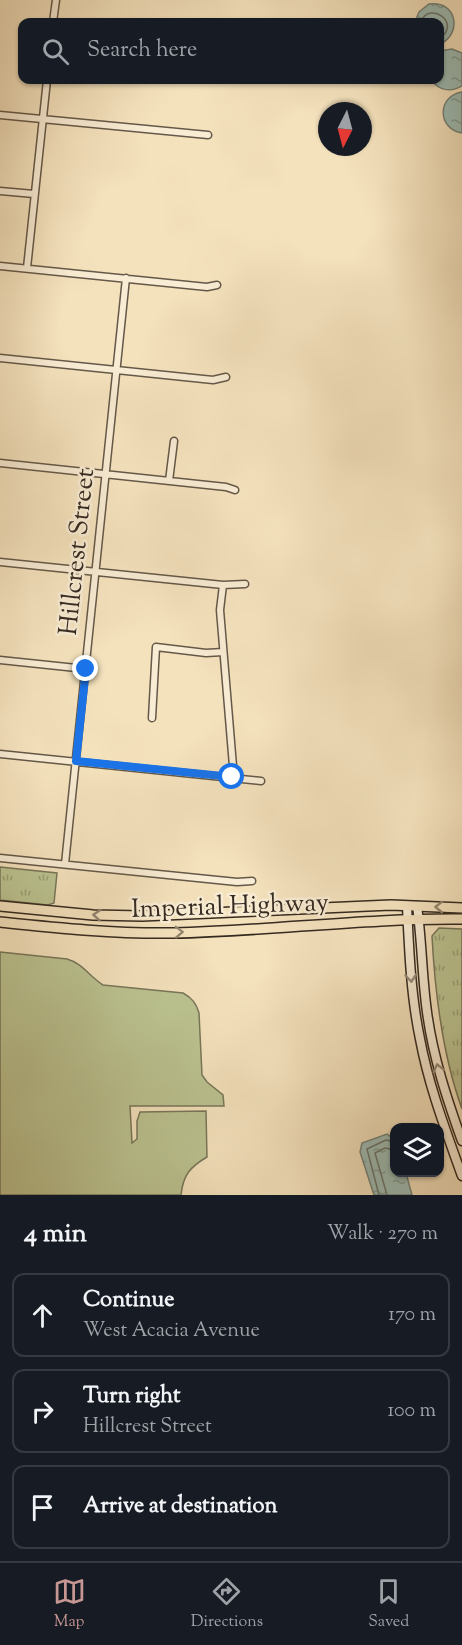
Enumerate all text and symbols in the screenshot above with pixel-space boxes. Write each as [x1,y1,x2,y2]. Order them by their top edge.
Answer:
search box [18,18,444,84]
icon: search [39,35,72,68]
text: Search here [87,35,197,67]
north arrow [318,102,372,156]
street label: Hillcrest Street [51,467,105,637]
route end [72,655,98,681]
route start [218,763,244,789]
street label: Imperial Highway [131,885,330,929]
one-way arrow [435,901,444,914]
one-way arrow [93,908,102,921]
one-way arrow [175,926,184,938]
one-way arrow [405,974,418,983]
one-way arrow [433,1063,446,1073]
map controls [390,1123,444,1177]
button: layers [390,1123,444,1177]
text: 4 min [24,1216,87,1253]
text: Walk · 270 m [327,1220,438,1249]
text: Continue [83,1285,174,1317]
icon: ahead [26,1299,59,1332]
text: 170 m [388,1301,436,1330]
text: West Acacia Avenue [83,1317,260,1346]
text: Turn right [83,1381,180,1413]
icon: right [26,1395,59,1428]
text: 100 m [387,1397,436,1426]
text: Hillcrest Street [83,1413,212,1442]
icon: arrive [26,1491,59,1524]
text: Arrive at destination [83,1491,278,1523]
tab: Map [53,1575,86,1634]
tab: Directions [191,1575,263,1634]
tab: Saved [368,1575,409,1634]

